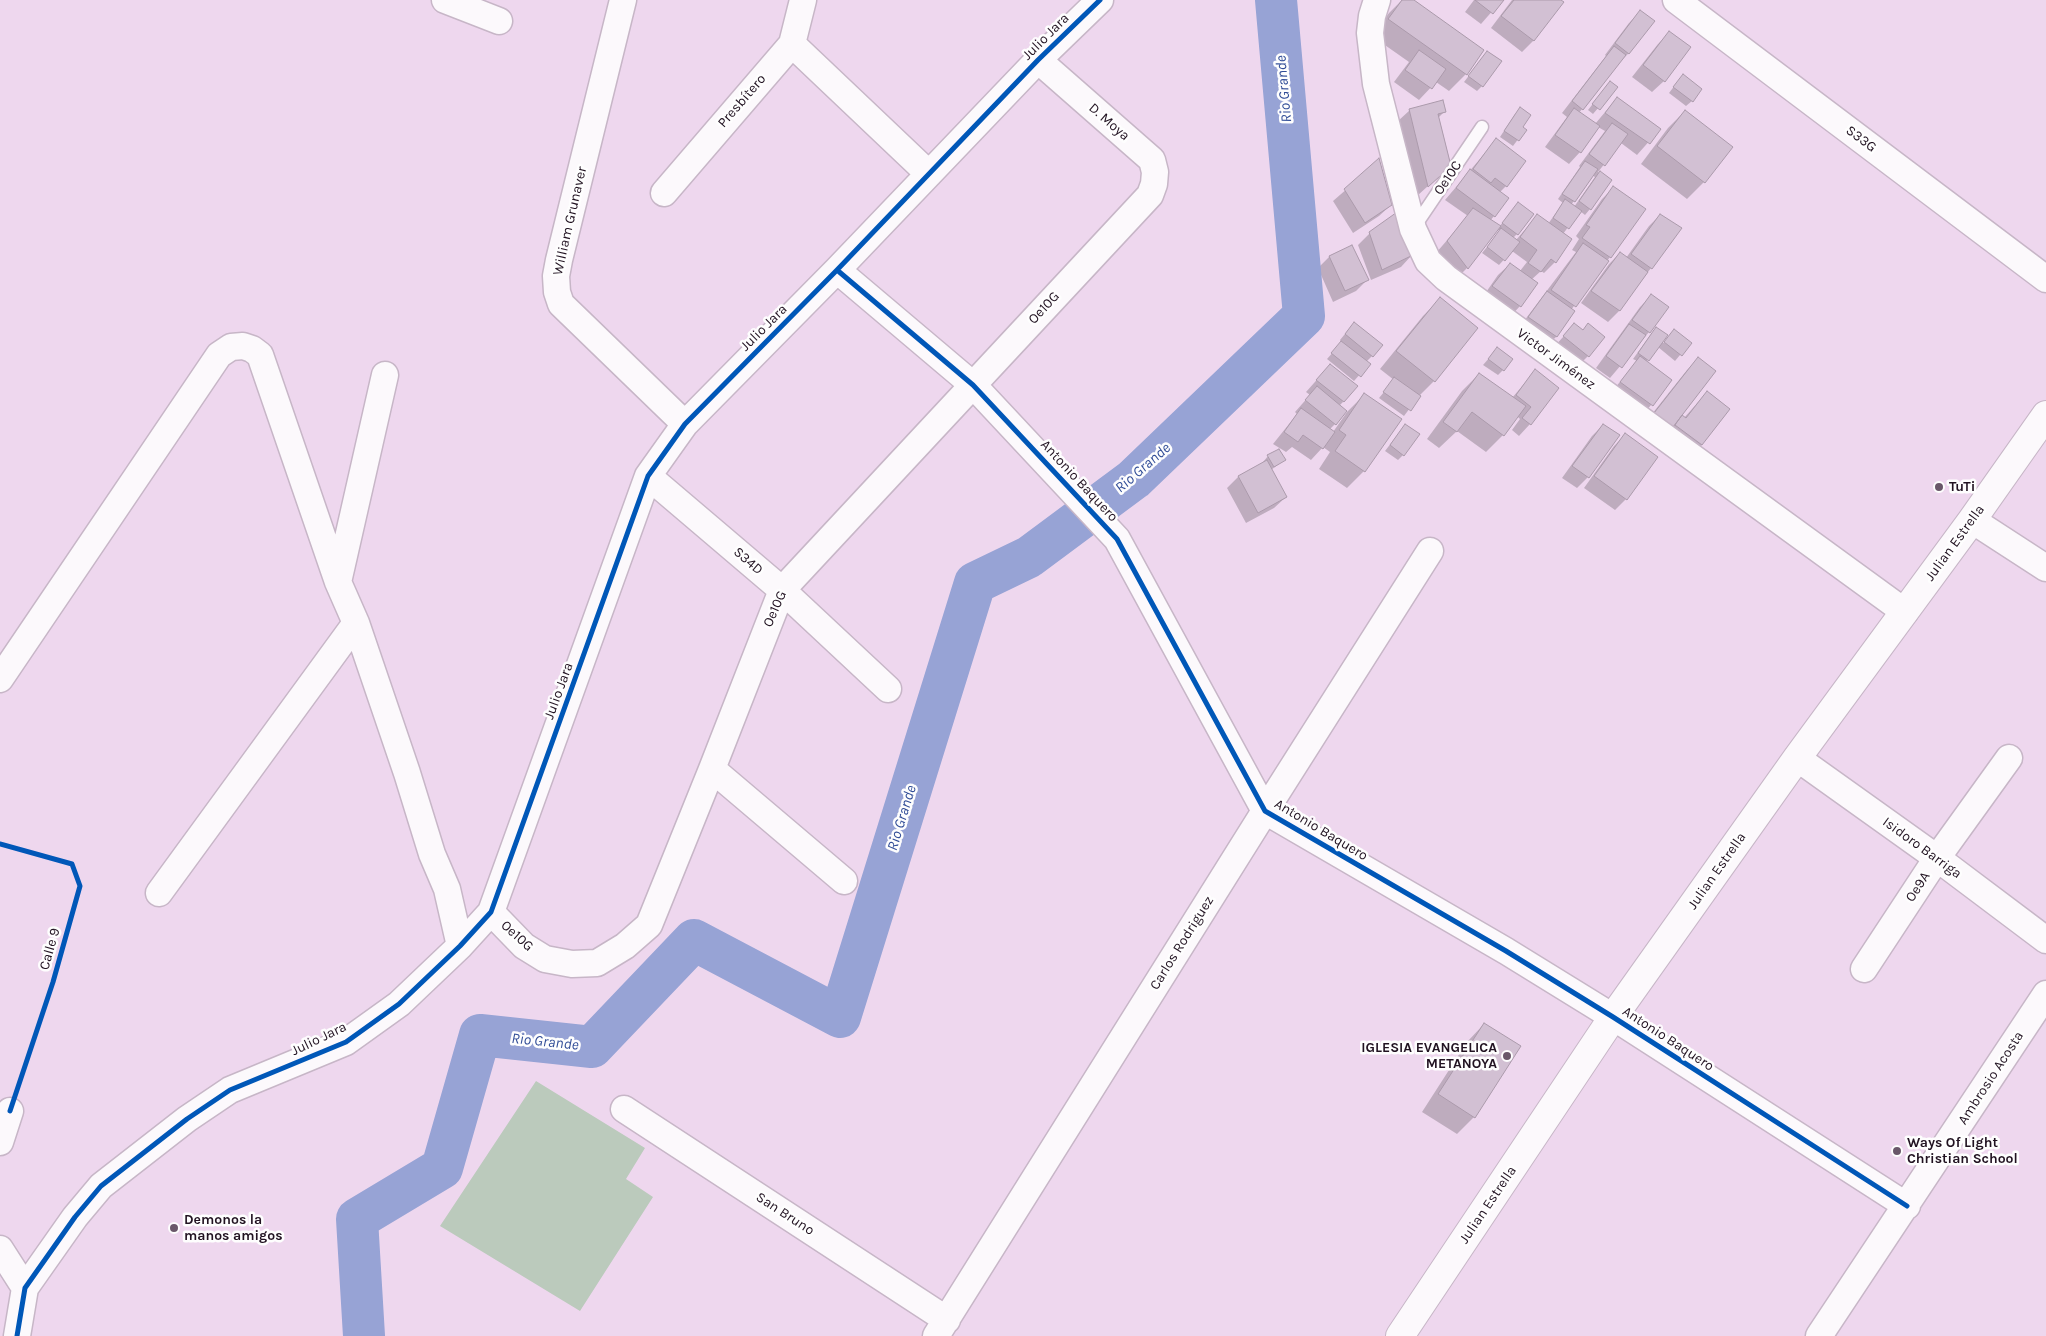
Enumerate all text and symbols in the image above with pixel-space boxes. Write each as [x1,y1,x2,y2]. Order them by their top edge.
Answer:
street label: Julio Jara [1019,10,1073,64]
water label: Rio Grande [1272,55,1296,123]
street label: Presbítero [714,71,770,131]
street label: D. Moya [1085,100,1133,144]
street label: S33G [1842,122,1880,156]
street label: Oe10C [1430,158,1466,198]
street label: William Grunaver [549,165,591,277]
street label: Oe10G [1025,288,1063,328]
street label: Julio Jara [737,301,791,355]
street label: Victor Jiménez [1513,325,1599,393]
street label: Antonio Baquero [1037,437,1121,525]
water label: Rio Grande [1112,439,1174,497]
place label: TuTi [1949,479,1975,495]
marker: TuTi [1933,481,1945,493]
street label: Julian Estrella [1922,502,1988,584]
street label: S34D [730,544,766,578]
street label: Oe10G [760,588,790,630]
street label: Julio Jara [541,660,577,722]
water label: Rio Grande [884,783,920,853]
street label: Antonio Baquero [1271,796,1371,864]
street label: Isidoro Barriga [1879,814,1965,882]
street label: Julian Estrella [1684,829,1750,913]
street label: Oe9A [1902,869,1934,905]
street label: Carlos Rodriguez [1146,893,1218,993]
street label: Oe10G [497,917,537,955]
street label: Calle 9 [36,926,64,972]
street label: Antonio Baquero [1619,1003,1717,1075]
street label: Julio Jara [289,1018,349,1060]
street label: Ambrosio Acosta [1955,1028,2027,1128]
water label: Rio Grande [511,1030,579,1054]
place label: IGLESIA EVANGELICA METANOYA [1361,1040,1497,1072]
marker: IGLESIA EVANGELICA METANOYA [1501,1050,1513,1062]
place label: Ways Of Light Christian School [1907,1135,2018,1168]
marker: Ways Of Light Christian School [1891,1145,1903,1157]
street label: Julian Estrella [1456,1163,1520,1247]
street label: San Bruno [753,1189,817,1239]
place label: Demonos la manos amigos [184,1212,283,1244]
marker: Demonos la manos amigos [168,1222,180,1234]

